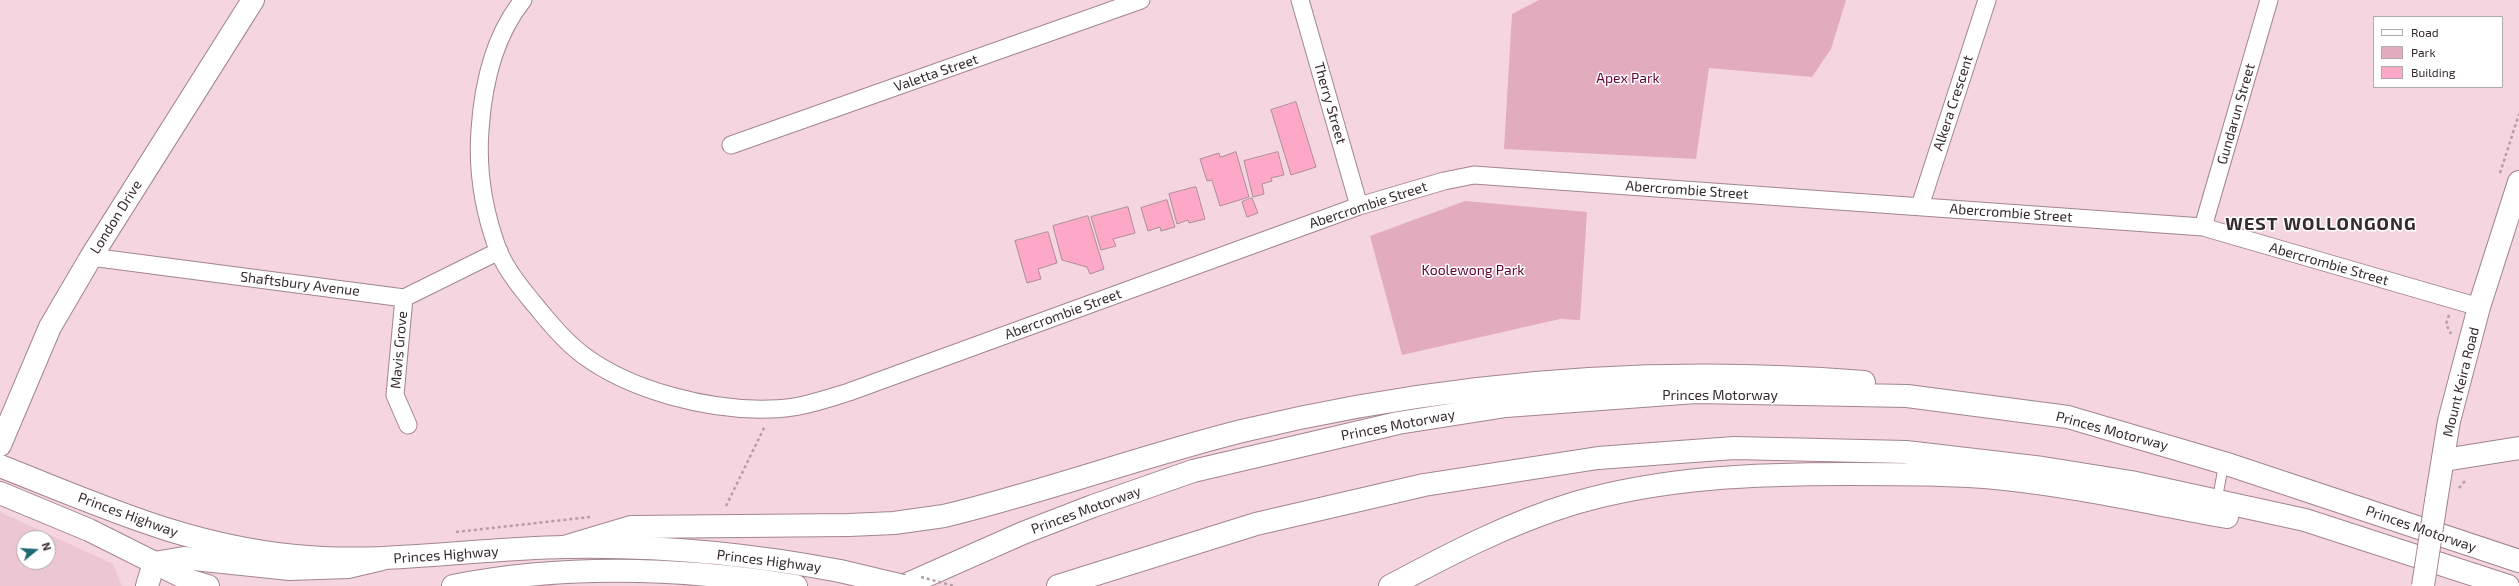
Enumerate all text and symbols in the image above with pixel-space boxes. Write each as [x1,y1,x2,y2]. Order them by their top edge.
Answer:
legend [2373,16,2503,88]
text: Road [2411,25,2439,39]
text: Park [2411,45,2436,59]
street label: Valetta Street [892,51,980,95]
street label: Alkera Crescent [1930,53,1976,153]
street label: Therry Street [1310,60,1350,146]
street label: Gundarun Street [2214,62,2258,166]
text: Building [2411,65,2455,79]
park label: Apex Park [1596,70,1660,86]
street label: London Drive [87,177,145,257]
street label: Abercrombie Street [1625,177,1749,203]
street label: Abercrombie Street [1307,178,1429,232]
street label: Abercrombie Street [1949,200,2073,226]
district label: WEST WOLLONGONG [2225,213,2417,235]
street label: Abercrombie Street [2268,239,2390,289]
park label: Koolewong Park [1422,262,1524,278]
street label: Shaftsbury Avenue [239,268,361,300]
street label: Abercrombie Street [1002,285,1124,343]
street label: Mavis Grove [387,310,411,390]
street label: Mount Keira Road [2439,325,2483,439]
street label: Princes Motorway [1662,387,1778,403]
street label: Princes Motorway [1340,406,1456,444]
street label: Princes Motorway [2054,408,2170,454]
street label: Princes Motorway [1029,482,1143,538]
street label: Princes Highway [76,489,180,541]
street label: Princes Motorway [2364,502,2478,556]
north arrow [16,530,56,570]
text: N [40,541,54,552]
street label: Princes Highway [393,543,499,567]
street label: Princes Highway [716,546,822,576]

